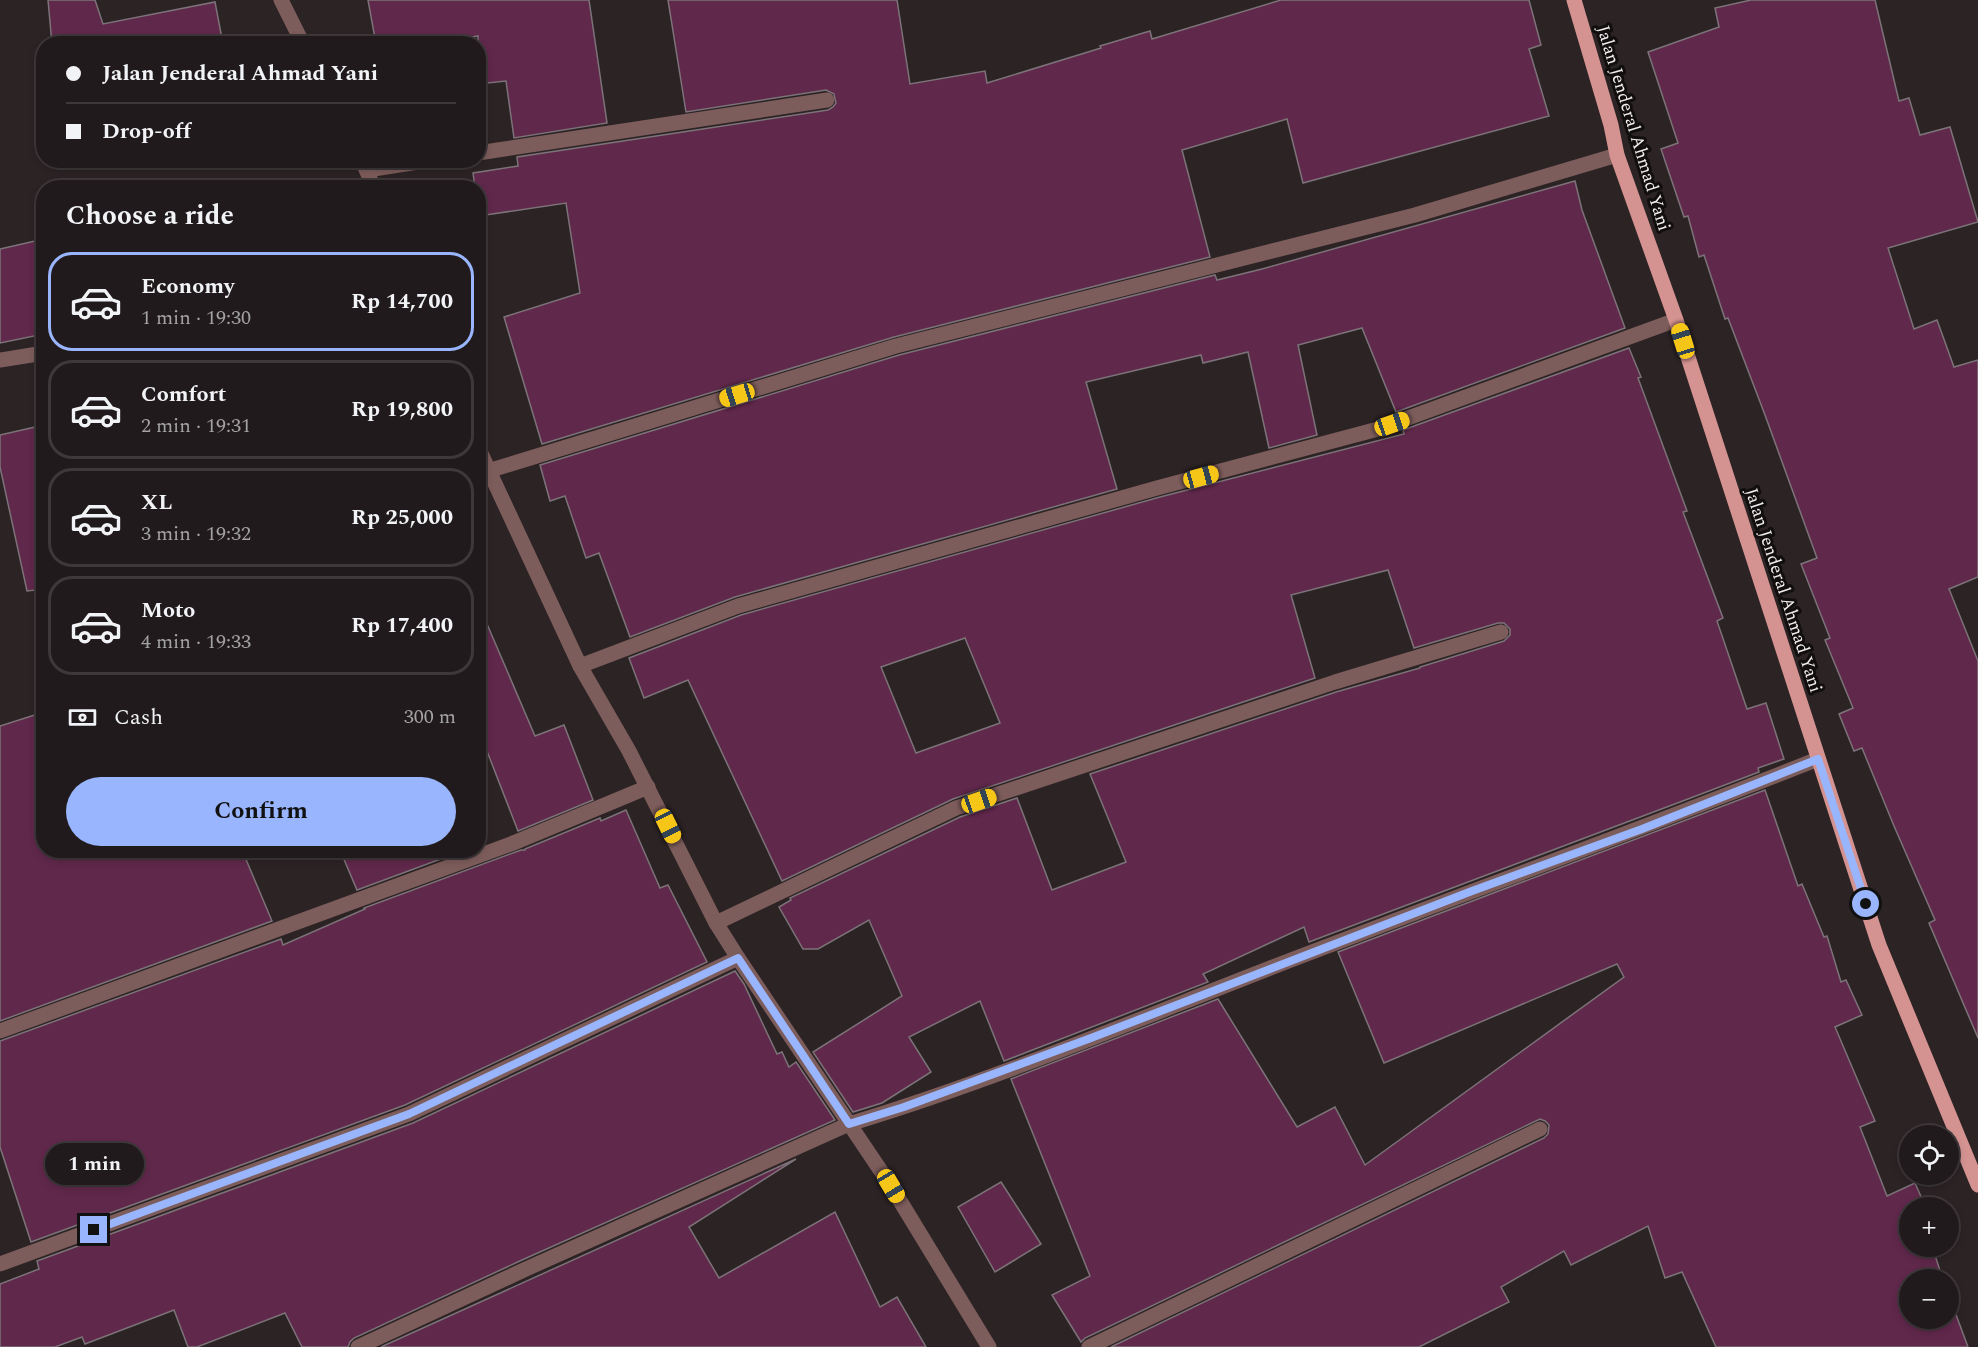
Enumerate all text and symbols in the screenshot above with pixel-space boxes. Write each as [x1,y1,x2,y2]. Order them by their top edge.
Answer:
street label: Jalan Jenderal Ahmad Yani [1589,22,1678,234]
text: Jalan Jenderal Ahmad Yani [102,57,378,90]
text: Drop-off [102,115,191,148]
text: Choose a ride [66,195,234,237]
text: Economy [141,270,234,303]
icon: car [69,275,123,329]
text: Rp 14,700 [351,285,453,318]
text: 1 min · 19:30 [141,303,251,333]
car [1669,321,1697,361]
text: Comfort [141,378,226,411]
car [717,381,757,409]
icon: car [69,383,123,437]
text: Rp 19,800 [351,393,453,426]
car [1372,410,1412,438]
text: 2 min · 19:31 [141,411,251,441]
car [1181,464,1221,490]
street label: Jalan Jenderal Ahmad Yani [1738,484,1829,696]
text: XL [141,486,172,519]
icon: car [69,491,123,545]
text: Rp 25,000 [351,501,453,534]
text: 3 min · 19:32 [141,519,251,549]
text: Moto [141,594,195,627]
icon: car [69,599,123,653]
text: Rp 17,400 [351,609,453,642]
text: 4 min · 19:33 [141,627,251,657]
icon: cash [66,701,99,734]
text: Cash [114,701,163,734]
text: 300 m [404,702,456,732]
button: Confirm [66,777,456,846]
car [959,787,999,815]
car [652,806,684,846]
route start [1852,890,1879,917]
map controls [1899,1125,1959,1329]
button: locate [1899,1125,1959,1185]
callout: 1 min [44,1143,144,1185]
text: 1 min [68,1149,121,1179]
car [874,1166,908,1206]
button: + [1899,1197,1959,1257]
route end [80,1216,107,1243]
button: − [1899,1269,1959,1329]

